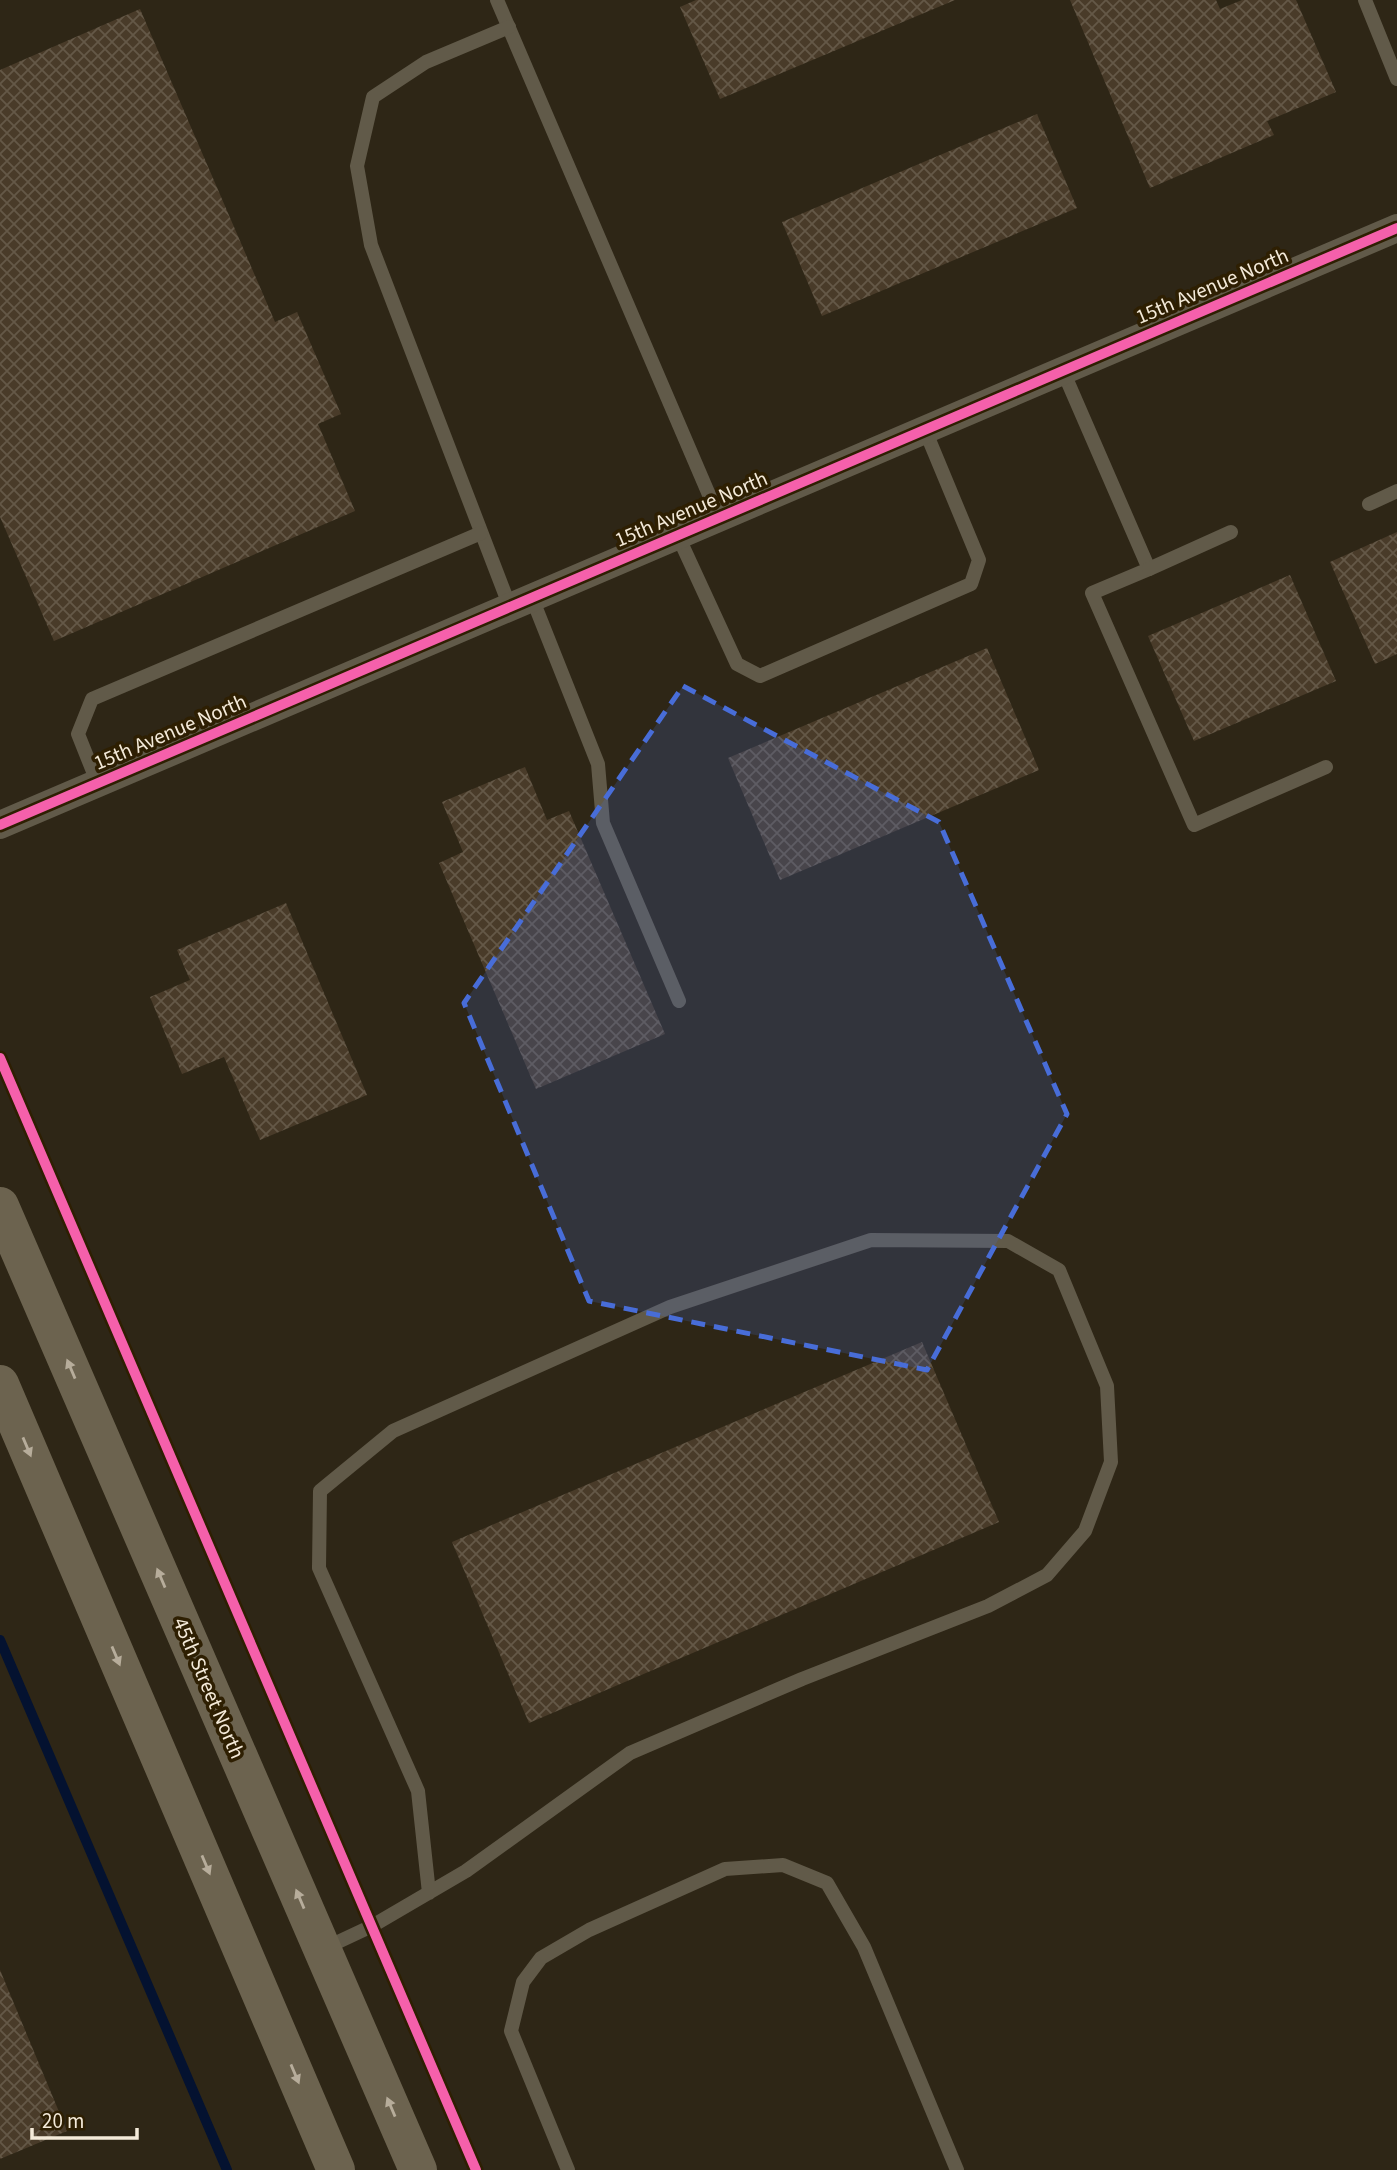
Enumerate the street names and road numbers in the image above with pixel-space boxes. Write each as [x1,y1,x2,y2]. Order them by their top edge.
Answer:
street label: 15th Avenue North [1131,240,1293,332]
street label: 15th Avenue North [610,463,772,555]
street label: 15th Avenue North [89,686,251,778]
street label: 45th Street North [166,1613,252,1763]

